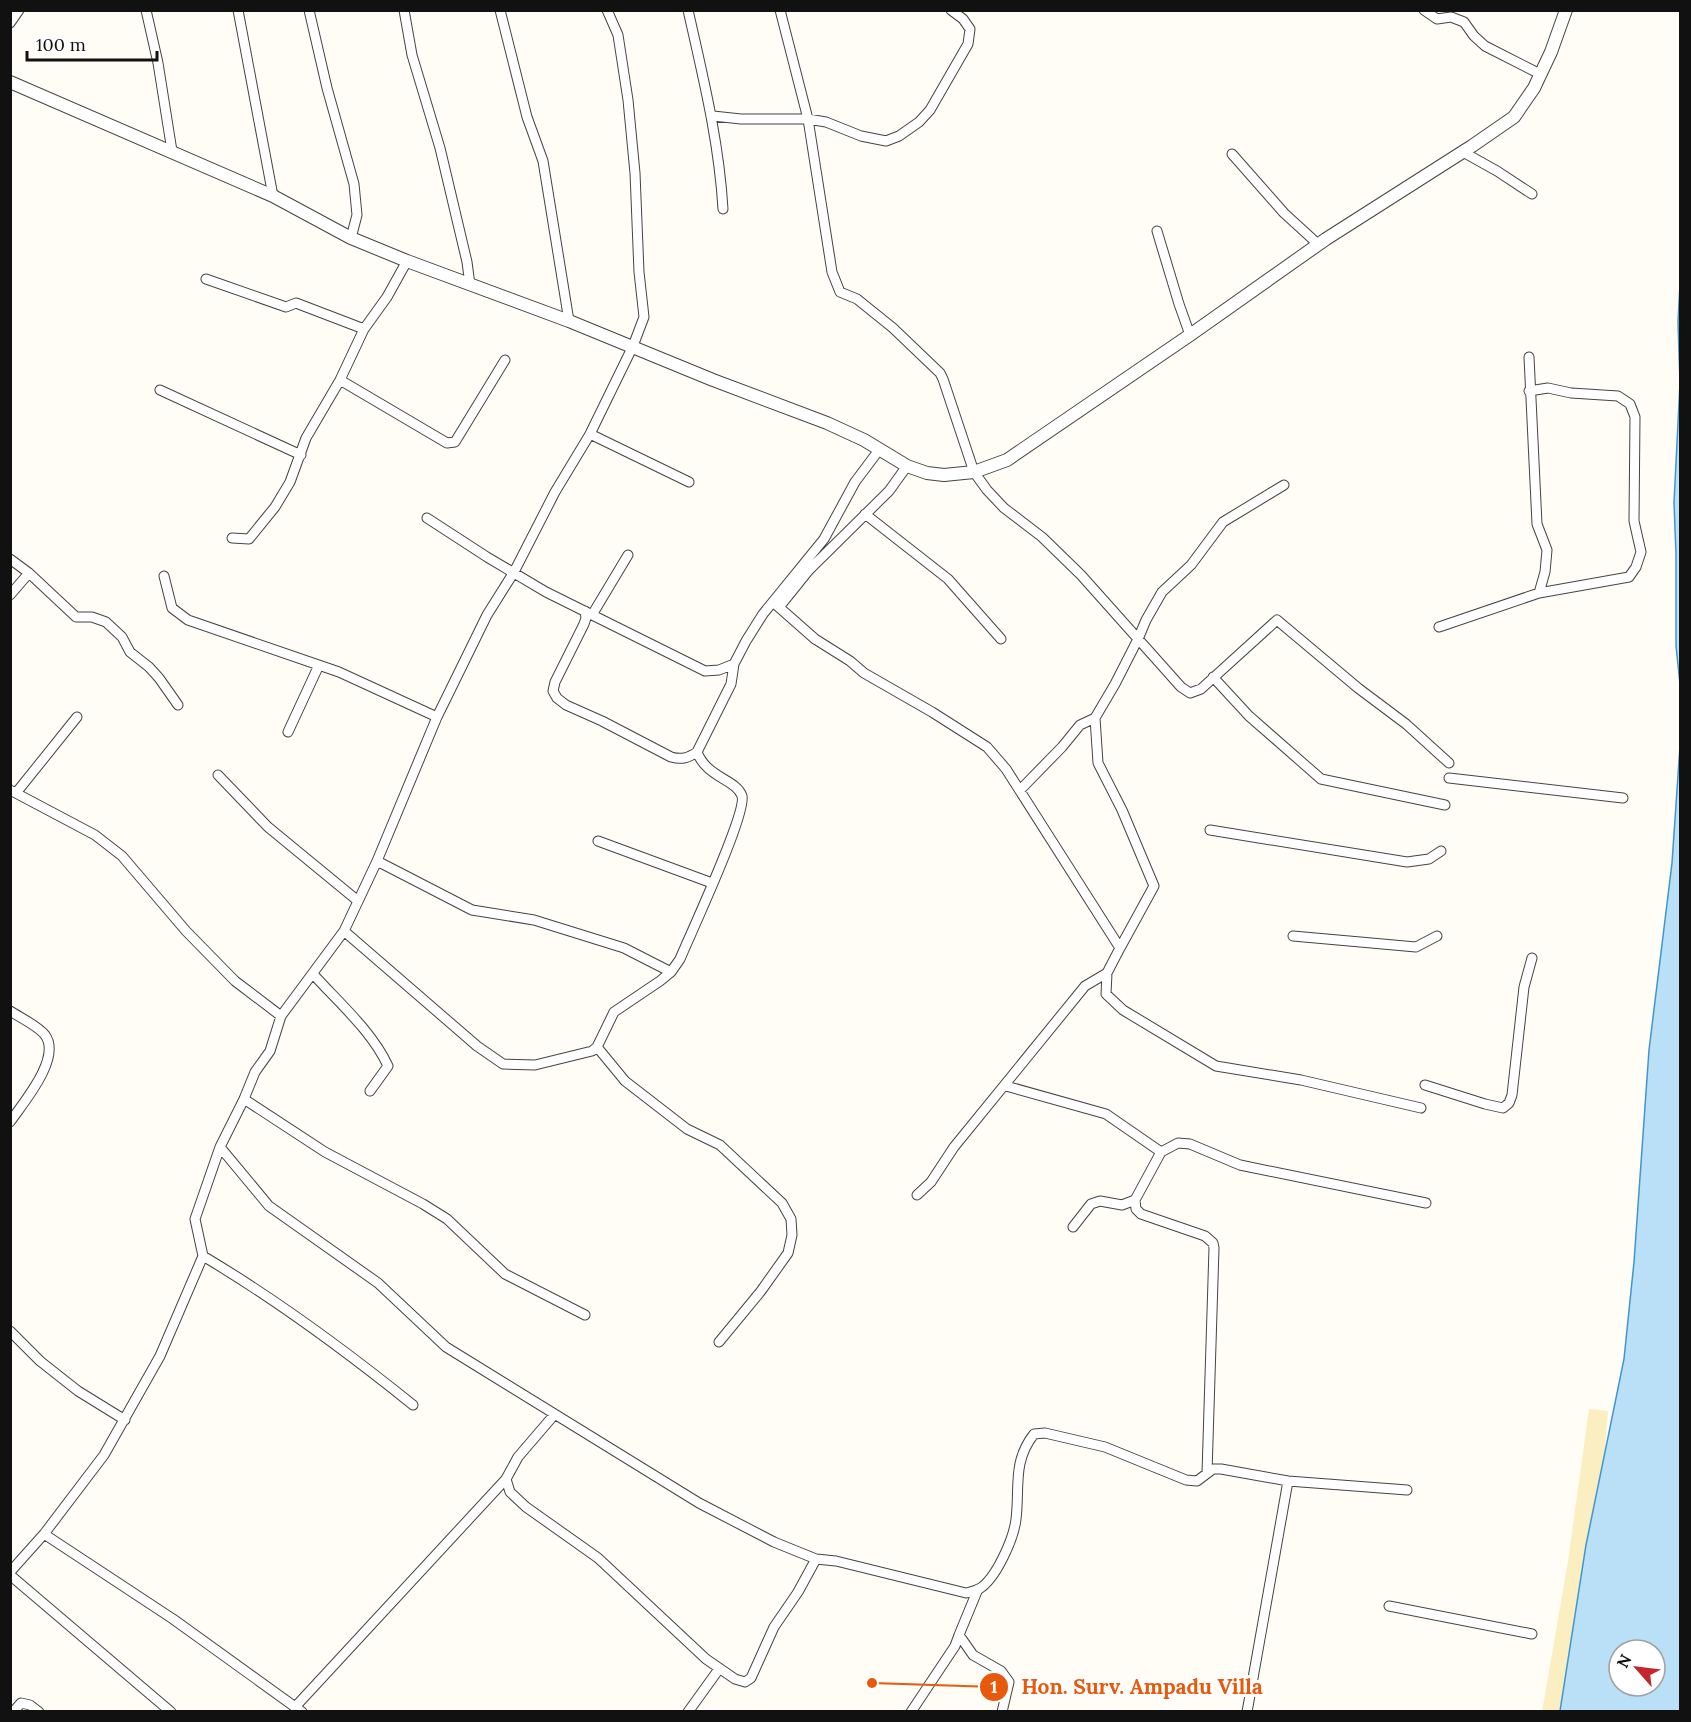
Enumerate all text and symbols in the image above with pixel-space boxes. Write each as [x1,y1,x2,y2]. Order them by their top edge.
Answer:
scale bar [27,24,158,62]
text: 100 m [36,33,86,56]
north arrow [1607,1638,1667,1698]
text: N [1612,1651,1635,1671]
callout: Hon. Surv. Ampadu Villa [979,1668,1275,1707]
text: Hon. Surv. Ampadu Villa [1021,1673,1263,1700]
text: 1 [990,1675,998,1698]

